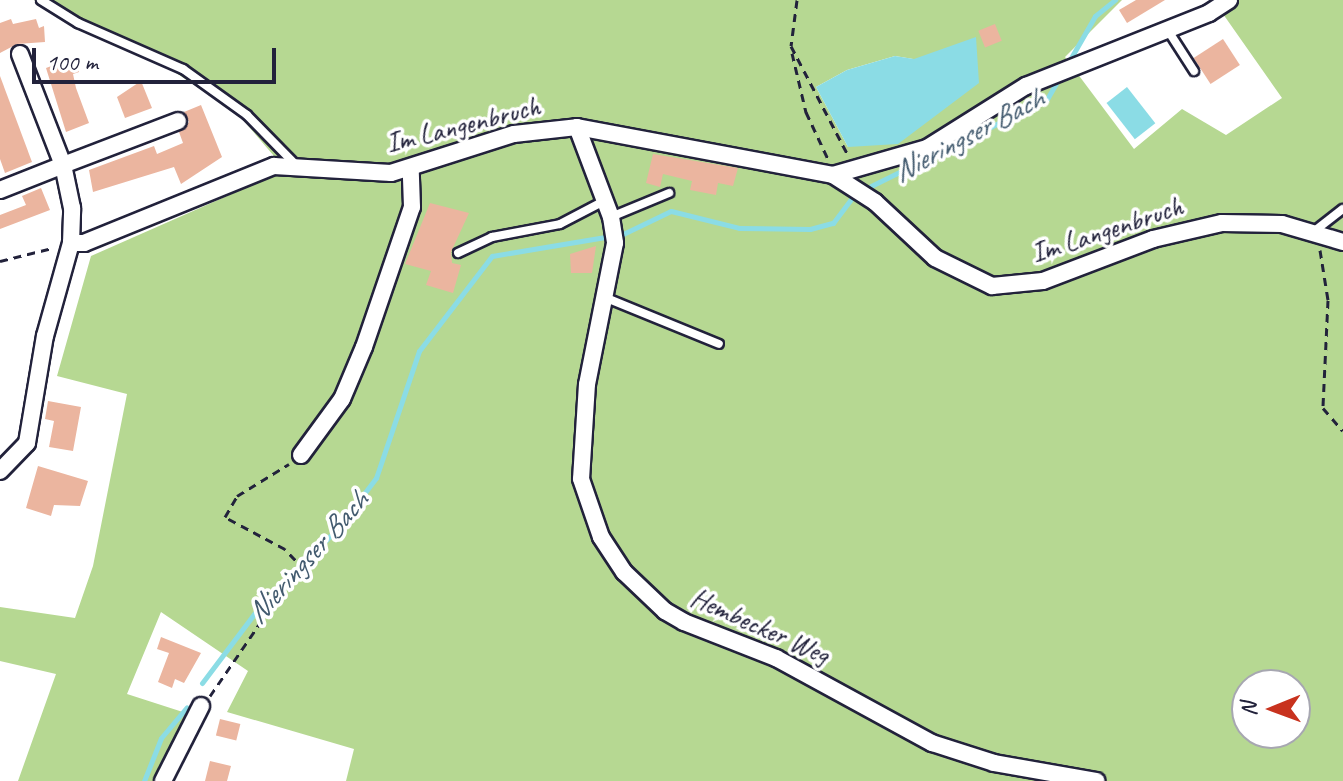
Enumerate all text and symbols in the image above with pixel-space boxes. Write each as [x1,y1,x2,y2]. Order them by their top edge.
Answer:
scale bar [36,32,280,82]
text: 100 m [46,47,98,77]
water label: Nieringser Bach [886,80,1050,190]
street label: Im Langenbruch [382,90,544,160]
street label: Im Langenbruch [1027,190,1187,270]
water label: Nieringser Bach [238,483,376,631]
street label: Hembecker Weg [686,581,834,671]
north arrow [1231,669,1311,749]
text: N [1235,702,1263,716]

